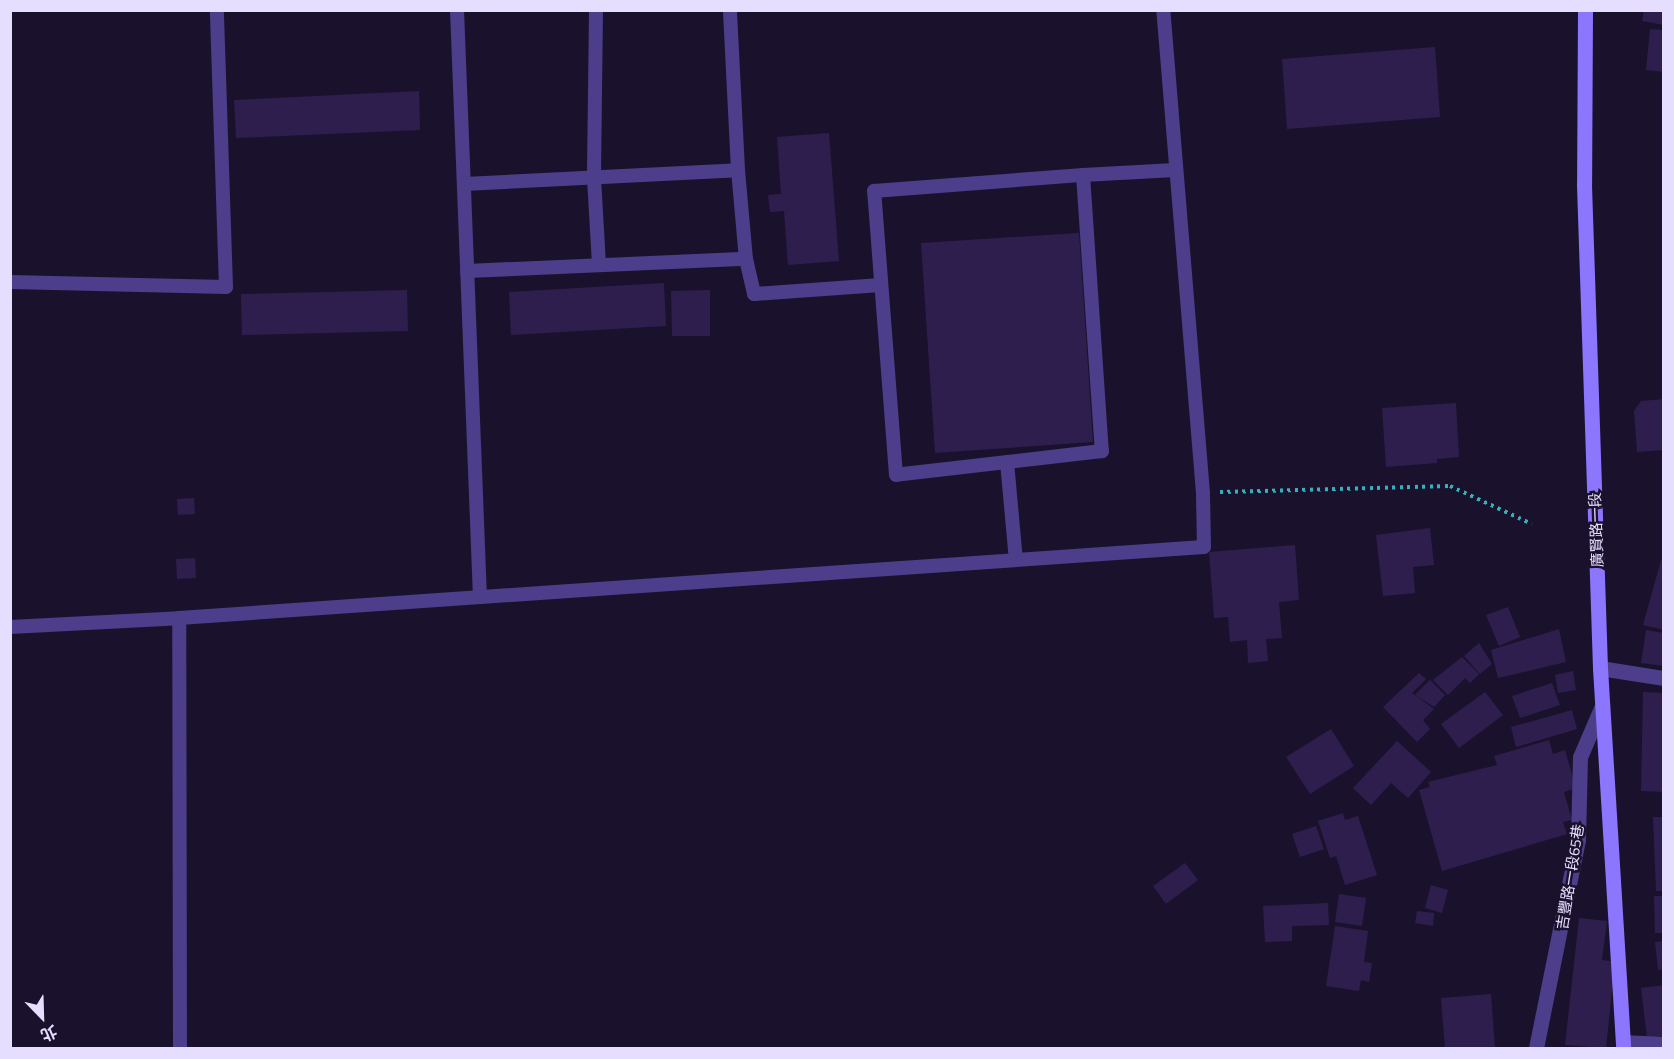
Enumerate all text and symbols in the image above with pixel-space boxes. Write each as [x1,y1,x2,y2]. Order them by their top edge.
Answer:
street label: 廣賢路一段 [1586,492,1606,568]
street label: 吉豐路一段65巷 [1553,823,1587,931]
north arrow [12,987,72,1047]
text: 北 [37,1019,61,1048]

